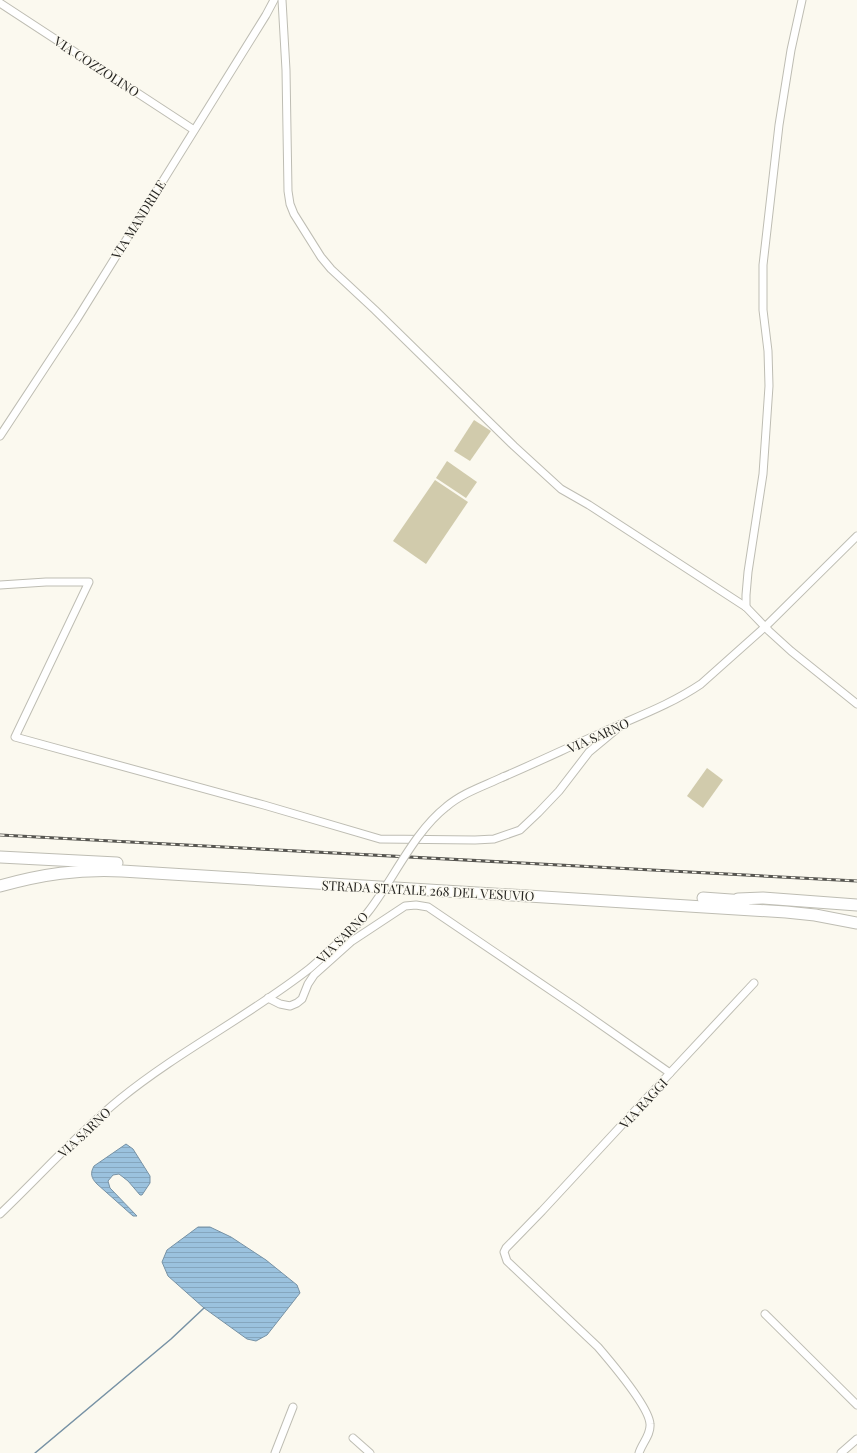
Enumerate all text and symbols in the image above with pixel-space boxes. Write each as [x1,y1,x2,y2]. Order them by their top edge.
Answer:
street label: VIA COZZOLINO [50,32,143,100]
street label: VIA MANDRILE [106,176,169,263]
street label: VIA SARNO [563,714,632,757]
street label: STRADA STATALE 268 DEL VESUVIO [321,876,535,904]
street label: VIA SARNO [312,908,371,967]
street label: VIA RAGGI [615,1074,671,1133]
street label: VIA SARNO [53,1103,114,1161]

